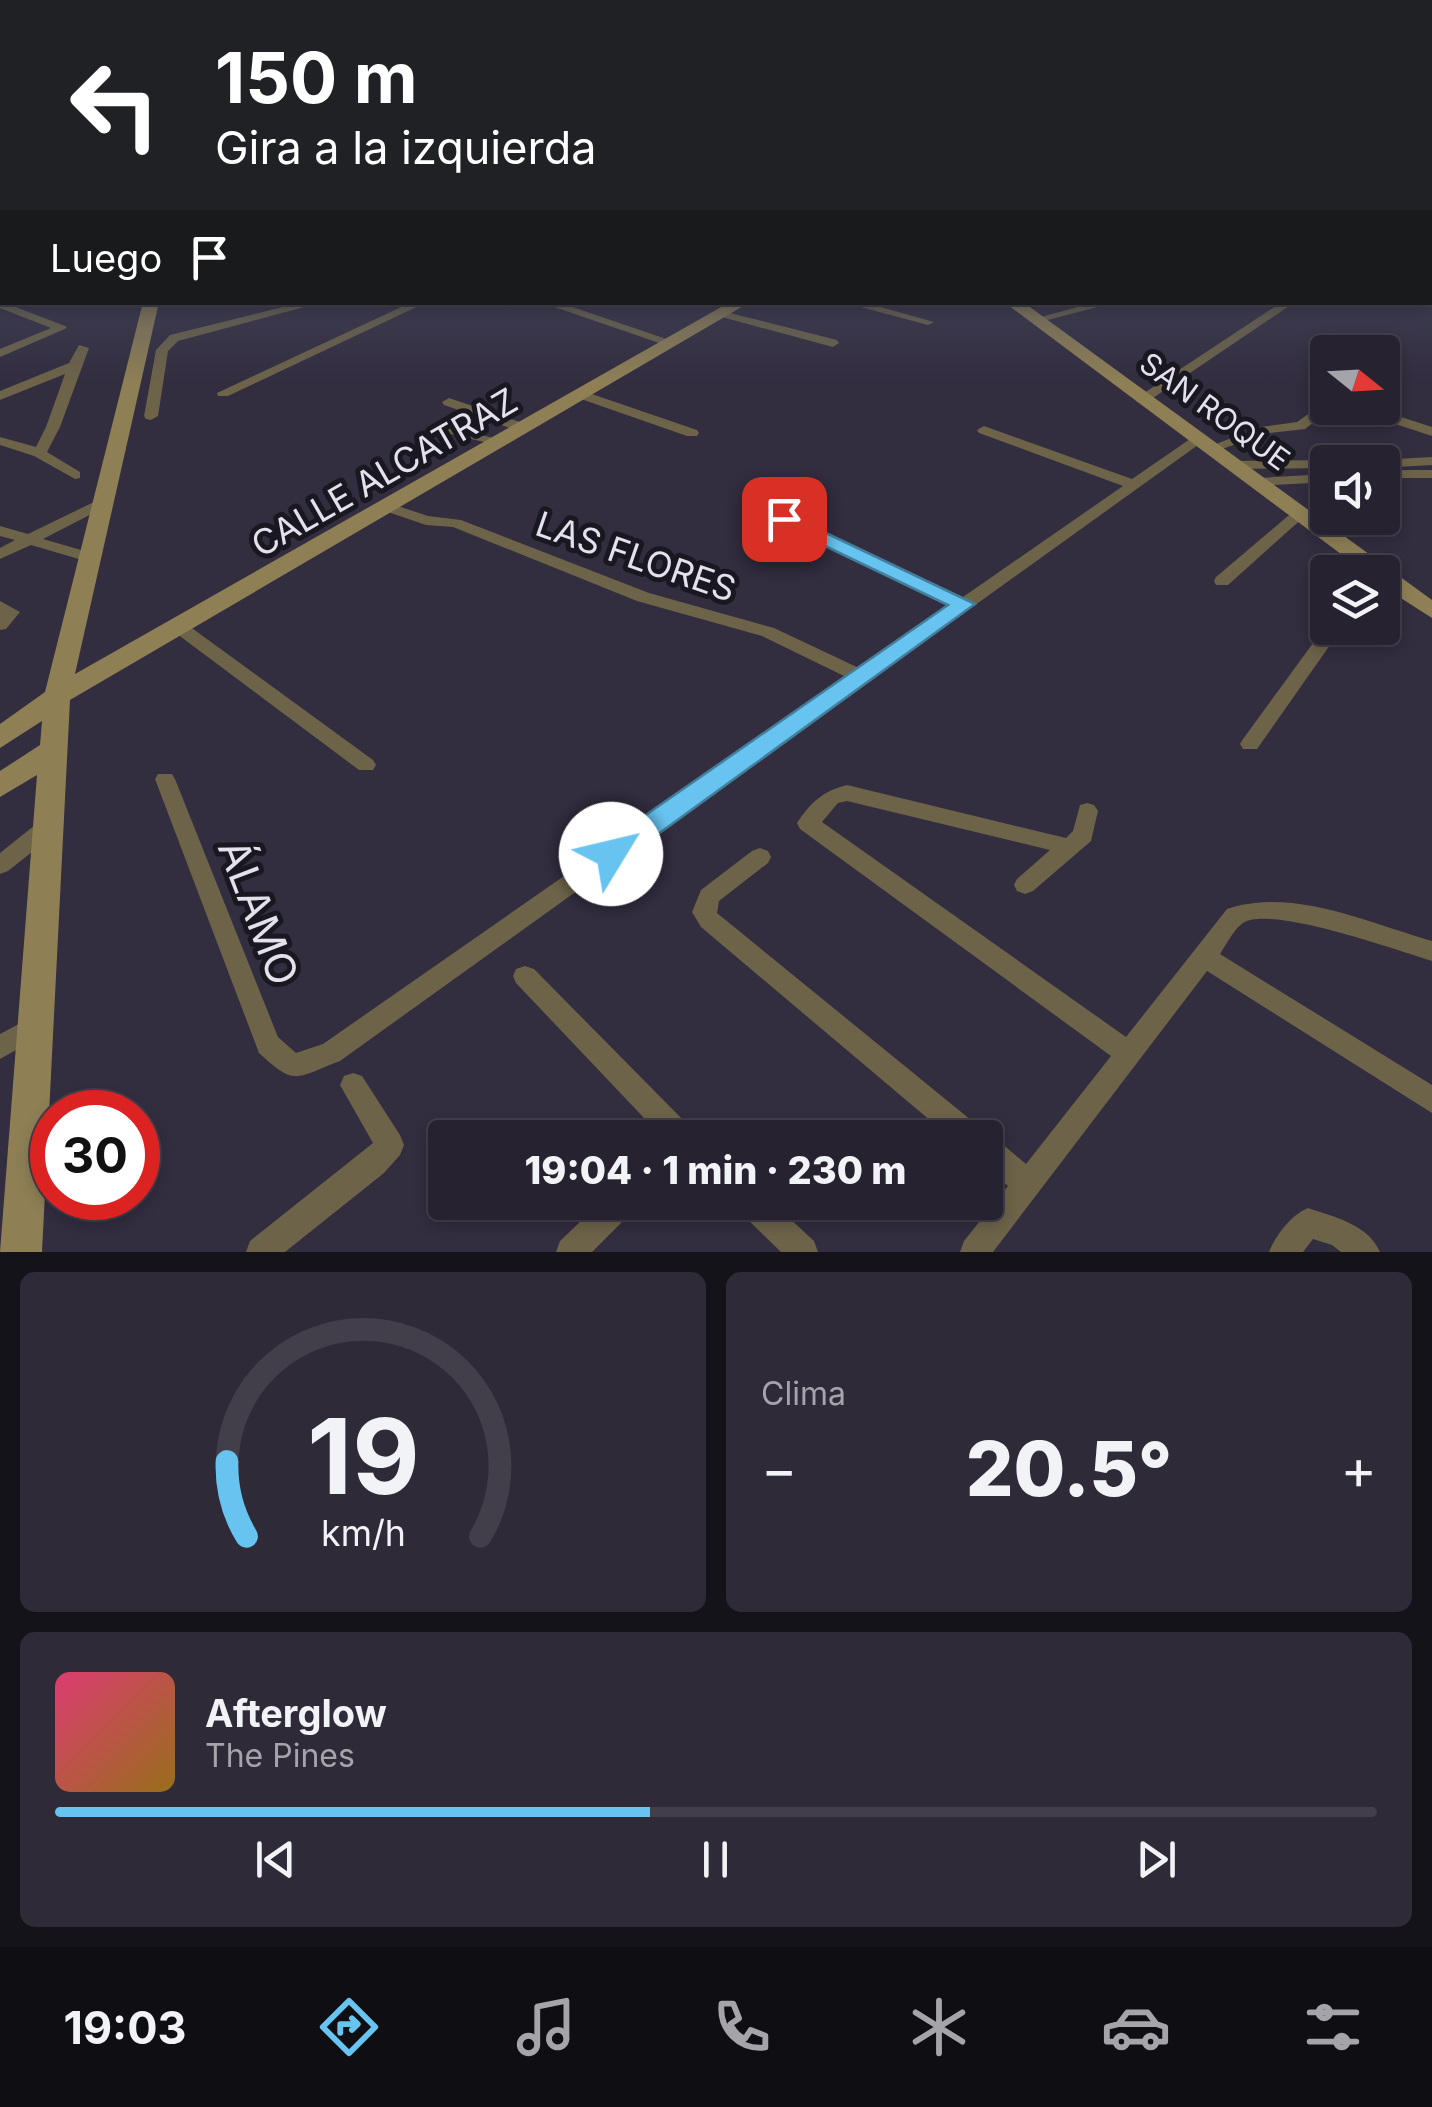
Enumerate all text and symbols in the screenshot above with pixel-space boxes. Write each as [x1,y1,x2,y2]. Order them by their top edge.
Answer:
text: 150 m [215,35,418,120]
icon: left [50,40,180,170]
text: Gira a la izquierda [215,120,597,175]
icon: arrive [182,230,237,285]
text: Luego [50,235,162,281]
north arrow [1310,335,1400,425]
map controls [1310,335,1400,645]
street label: SAN ROQUE [1133,345,1297,477]
street label: CALLE ALCATRAZ [244,379,524,565]
button: sound [1310,445,1400,535]
pin [742,477,827,562]
icon: arrive [757,492,812,547]
street label: LAS FLORES [531,502,741,610]
button: layers [1310,555,1400,645]
position arrow [559,802,663,906]
street label: ÁLAMO [208,832,310,992]
speed limit sign: 30 [30,1090,160,1220]
text: 19:04 · 1 min · 230 m [524,1147,907,1193]
text: Clima [761,1374,846,1413]
text: 19 [307,1393,419,1519]
text: 20.5° [966,1423,1172,1514]
text: − [761,1436,797,1502]
text: + [1341,1436,1377,1502]
text: km/h [321,1511,405,1555]
text: Afterglow [205,1690,387,1736]
text: The Pines [205,1736,355,1775]
icon: previous [248,1832,303,1887]
icon: pause [688,1832,743,1887]
icon: next [1129,1832,1184,1887]
icon: directions [314,1992,384,2062]
icon: music [511,1992,581,2062]
icon: phone [707,1992,777,2062]
icon: climate [904,1992,974,2062]
icon: car [1101,1992,1171,2062]
icon: filters [1298,1992,1368,2062]
text: 19:03 [63,2000,187,2055]

